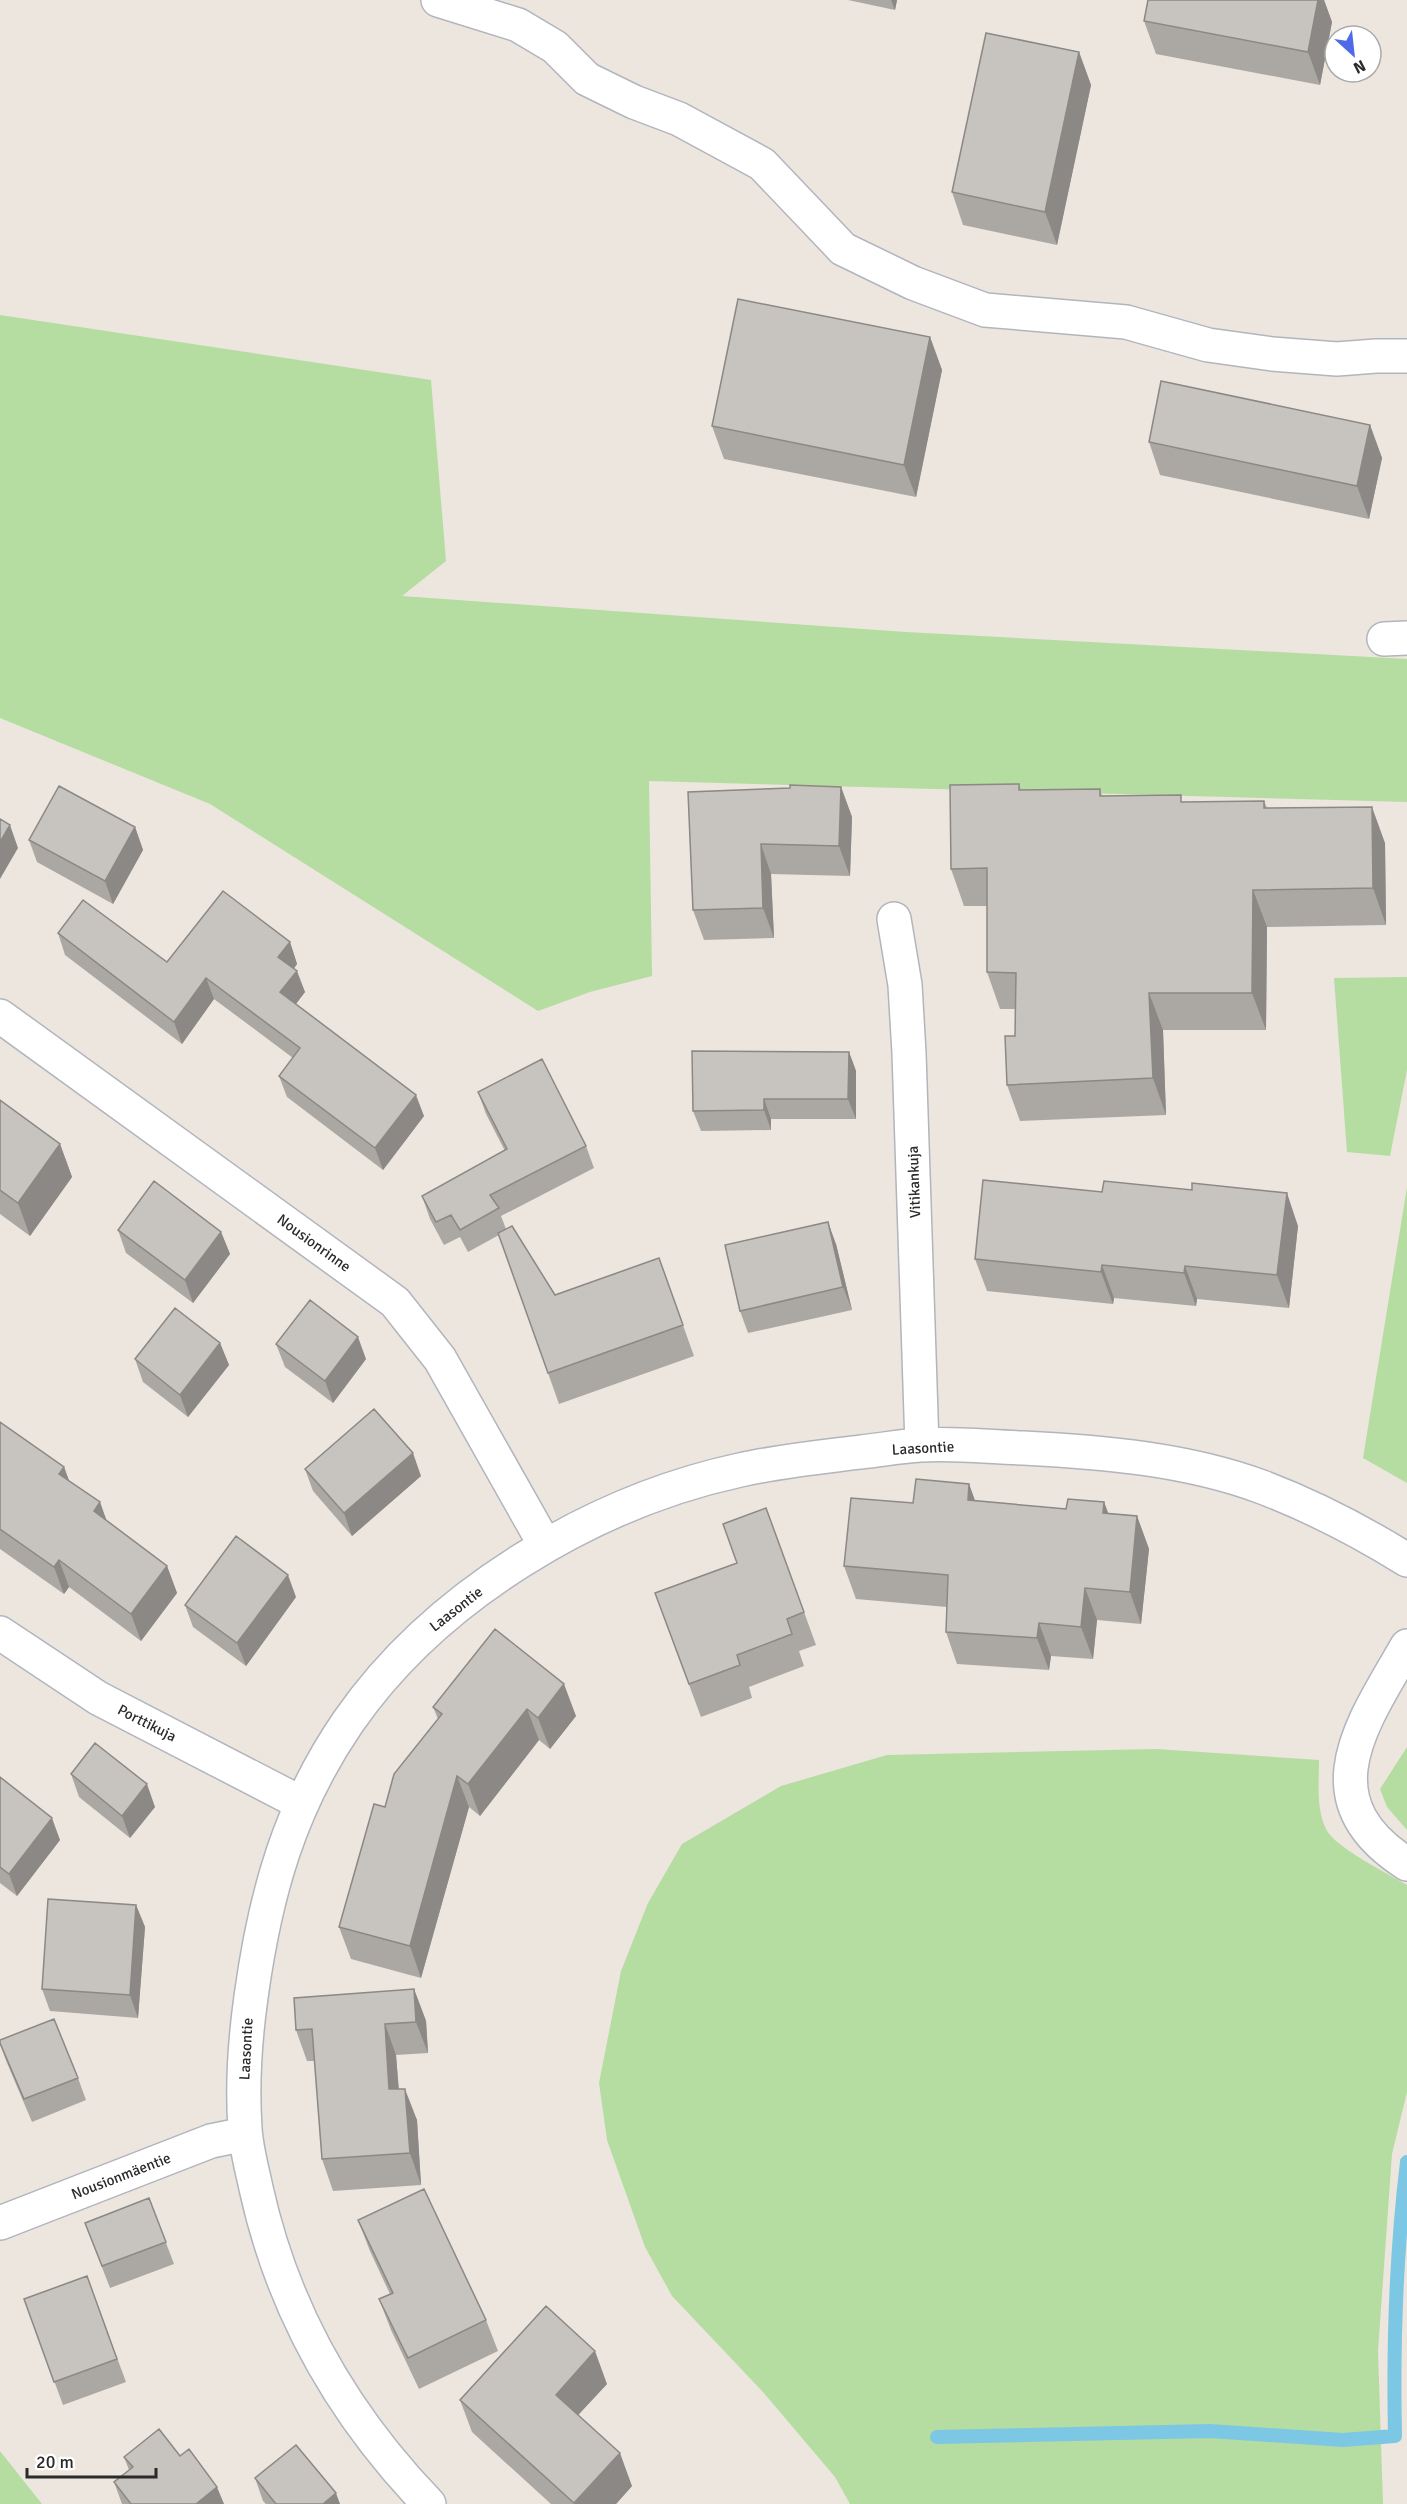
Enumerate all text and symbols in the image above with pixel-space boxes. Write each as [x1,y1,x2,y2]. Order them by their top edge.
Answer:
north arrow [1323,24,1383,84]
text: N [1350,55,1369,78]
street label: Vitikankuja [904,1145,924,1219]
street label: Nousionrinne [274,1210,354,1276]
street label: Laasontie [891,1437,955,1459]
street label: Laasontie [426,1583,486,1635]
street label: Porttikuja [115,1701,179,1745]
street label: Laasontie [235,2017,257,2081]
street label: Nousionmäentie [69,2149,173,2203]
scale bar [27,2441,156,2479]
text: 20 m [36,2451,74,2473]

